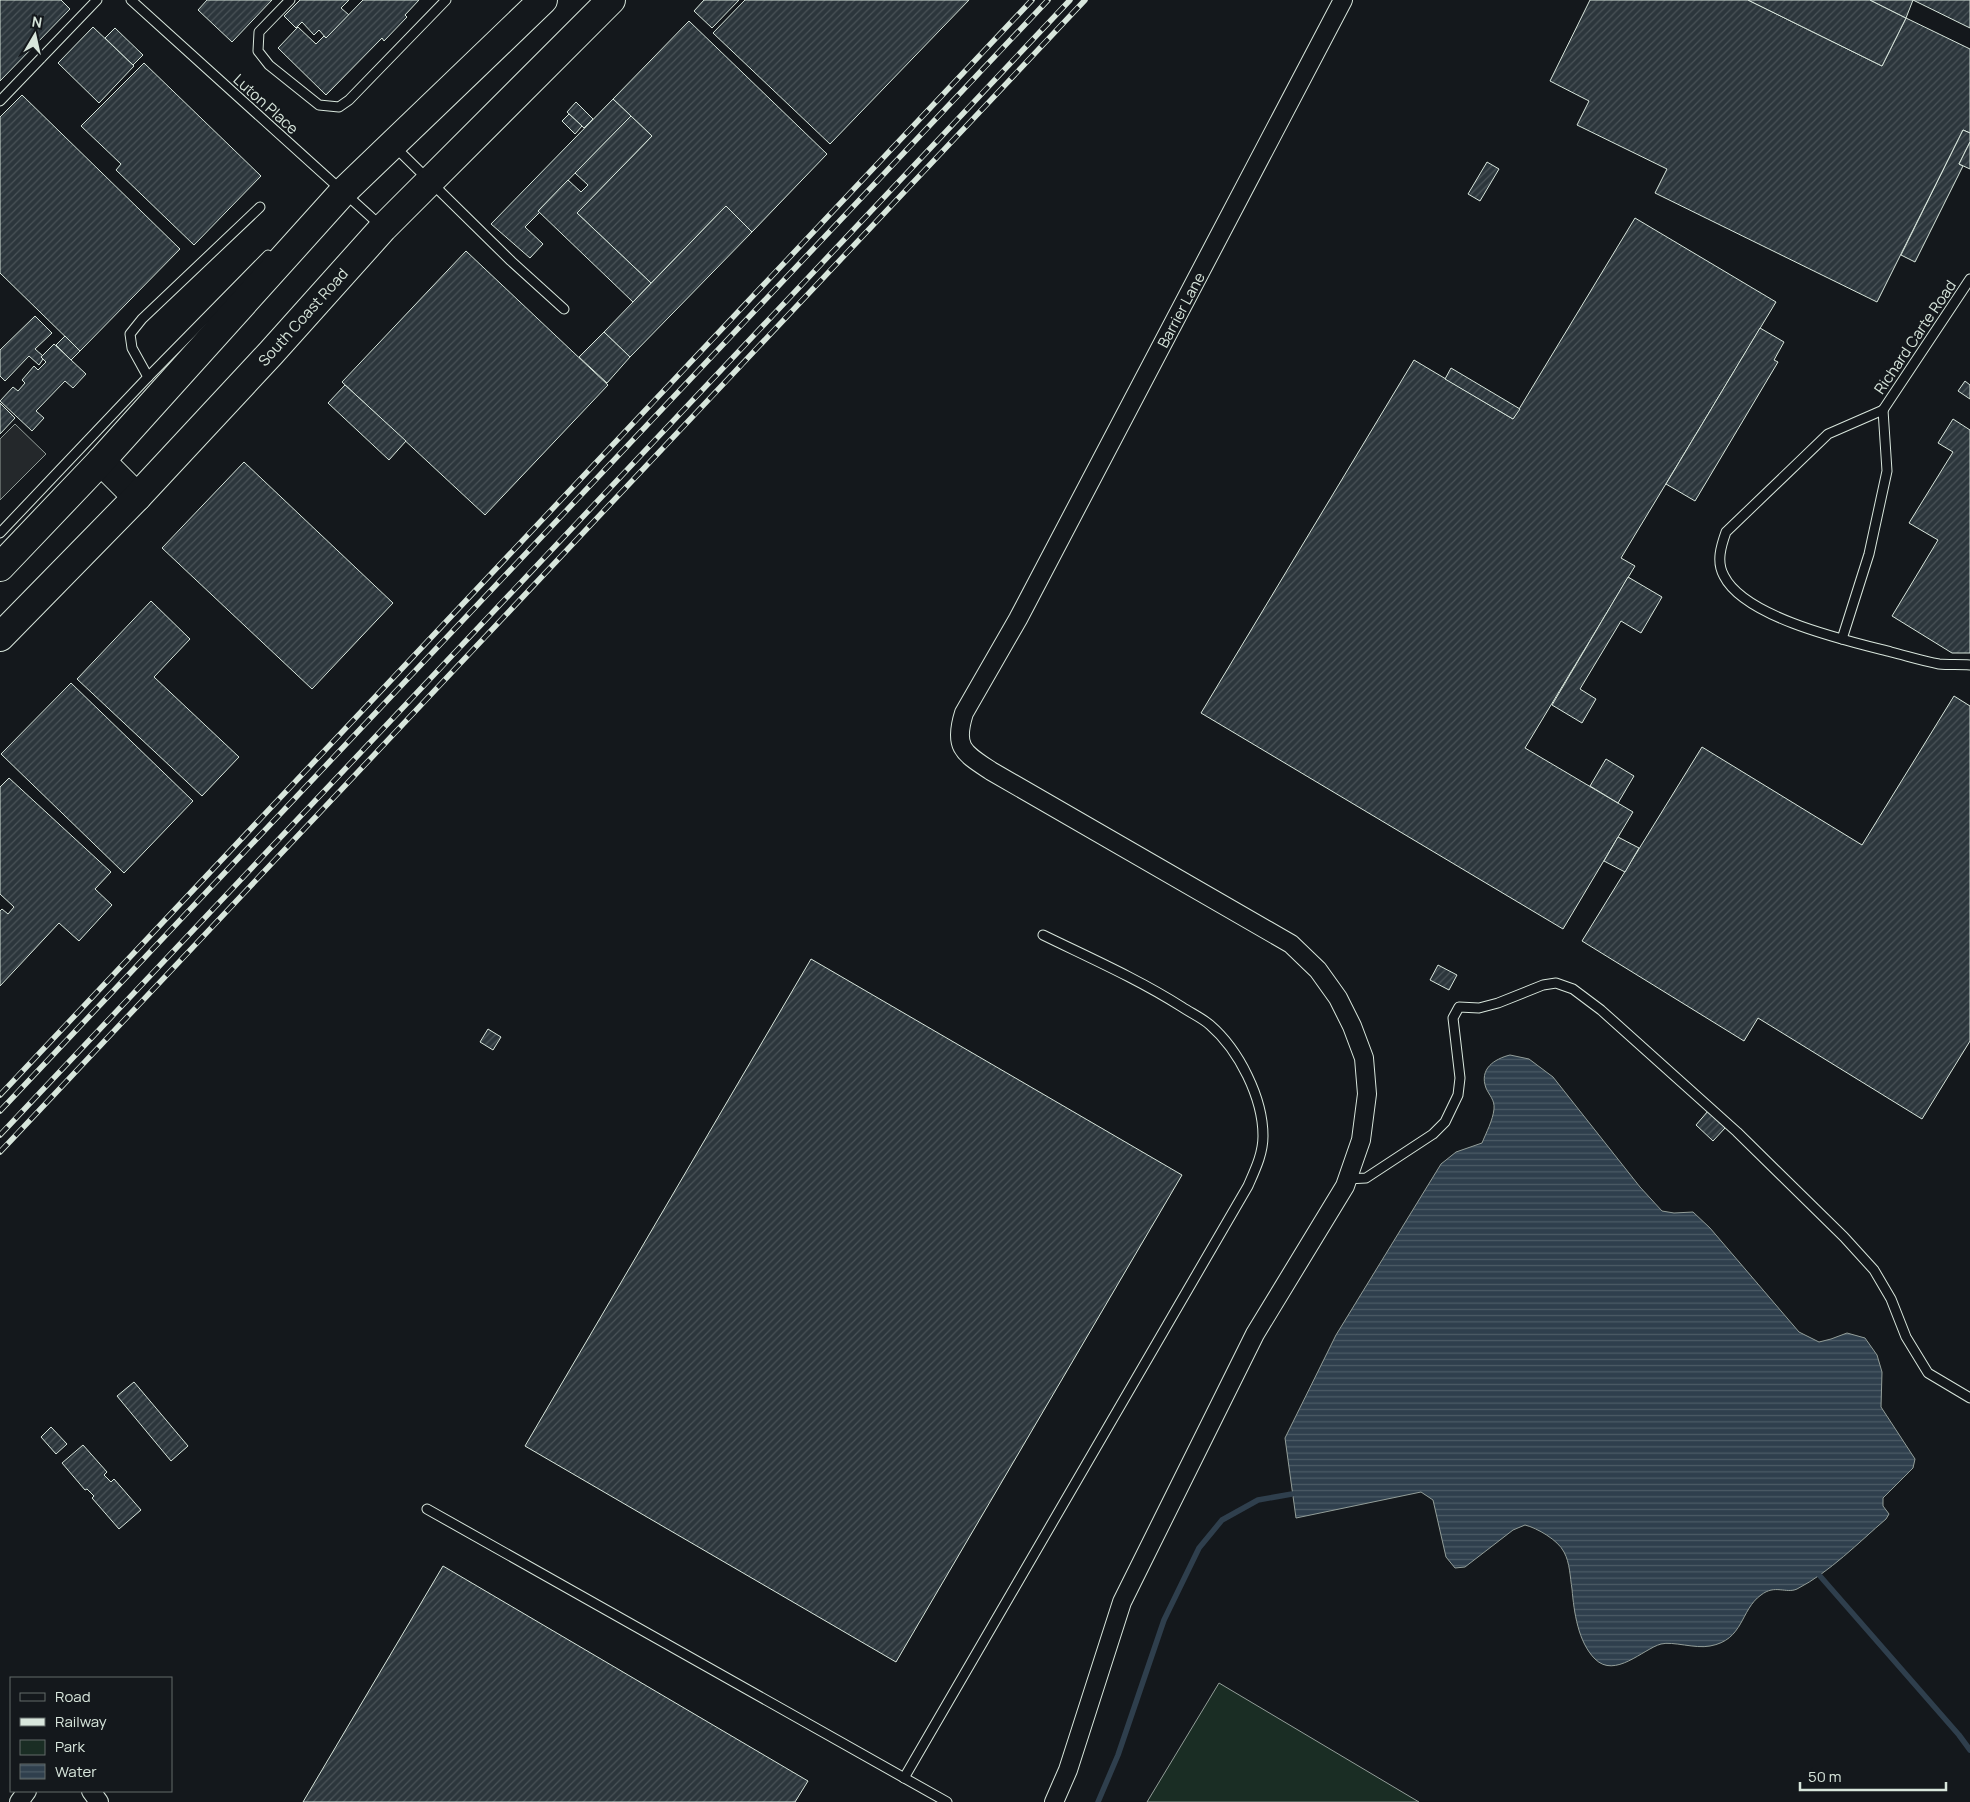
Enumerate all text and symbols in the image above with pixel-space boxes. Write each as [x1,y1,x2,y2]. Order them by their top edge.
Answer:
north arrow [10,10,60,60]
text: N [31,11,44,32]
street label: Luton Place [229,69,303,139]
street label: South Coast Road [253,263,353,371]
street label: Barrier Lane [1152,268,1210,351]
street label: Richard Carte Road [1869,276,1961,398]
legend [10,1677,172,1792]
text: Road [55,1686,91,1707]
text: Railway [55,1711,107,1732]
text: Park [55,1736,85,1757]
scale bar [1800,1760,1946,1792]
text: Water [55,1761,97,1782]
text: 50 m [1808,1766,1842,1787]

